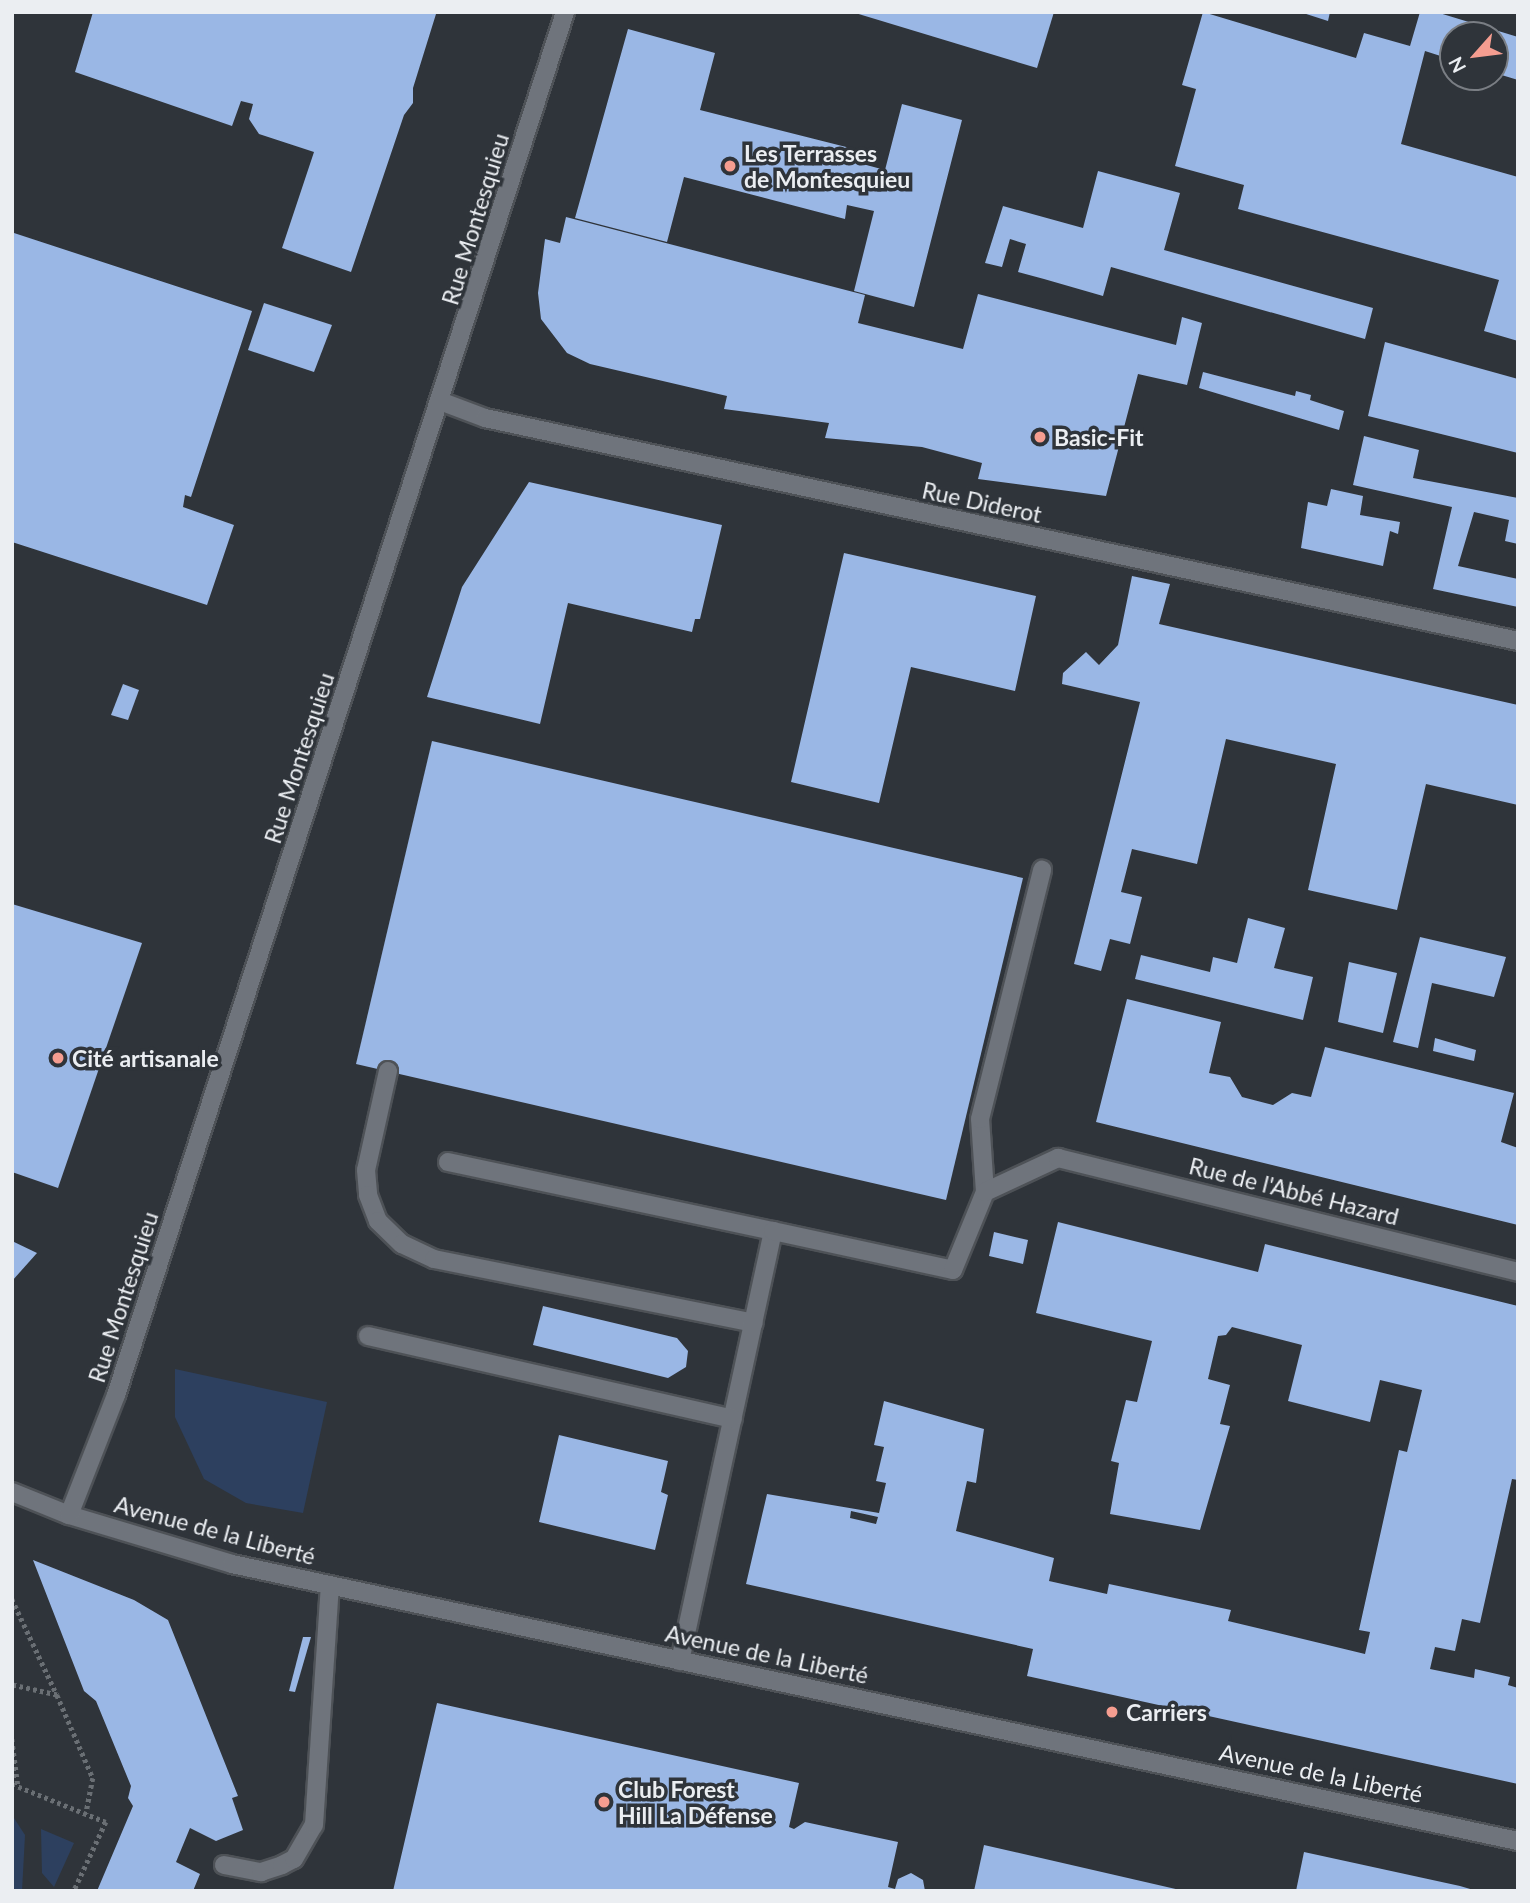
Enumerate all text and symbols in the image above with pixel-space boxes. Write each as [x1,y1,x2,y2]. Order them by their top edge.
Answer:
north arrow [1439,21,1509,91]
text: N [1443,53,1470,77]
street label: Rue Montesquieu [436,130,514,308]
place label: Les Terrasses de Montesquieu [744,139,910,193]
marker: Les Terrasses de Montesquieu [722,158,738,174]
place label: Basic-Fit [1054,423,1144,451]
marker: Basic-Fit [1032,429,1048,445]
street label: Rue Diderot [920,476,1044,528]
street label: Rue Montesquieu [258,669,340,847]
place label: Cité artisanale [72,1044,219,1072]
marker: Cité artisanale [50,1050,66,1066]
street label: Rue de l'Abbé Hazard [1186,1152,1402,1230]
street label: Rue Montesquieu [82,1208,164,1386]
street label: Avenue de la Liberté [112,1490,318,1570]
street label: Avenue de la Liberté [663,1619,871,1689]
place label: Carriers [1126,1698,1207,1726]
marker: Carriers [1104,1704,1120,1720]
street label: Avenue de la Liberté [1217,1738,1425,1808]
place label: Club Forest Hill La Défense [618,1775,773,1829]
marker: Club Forest Hill La Défense [596,1794,612,1810]

